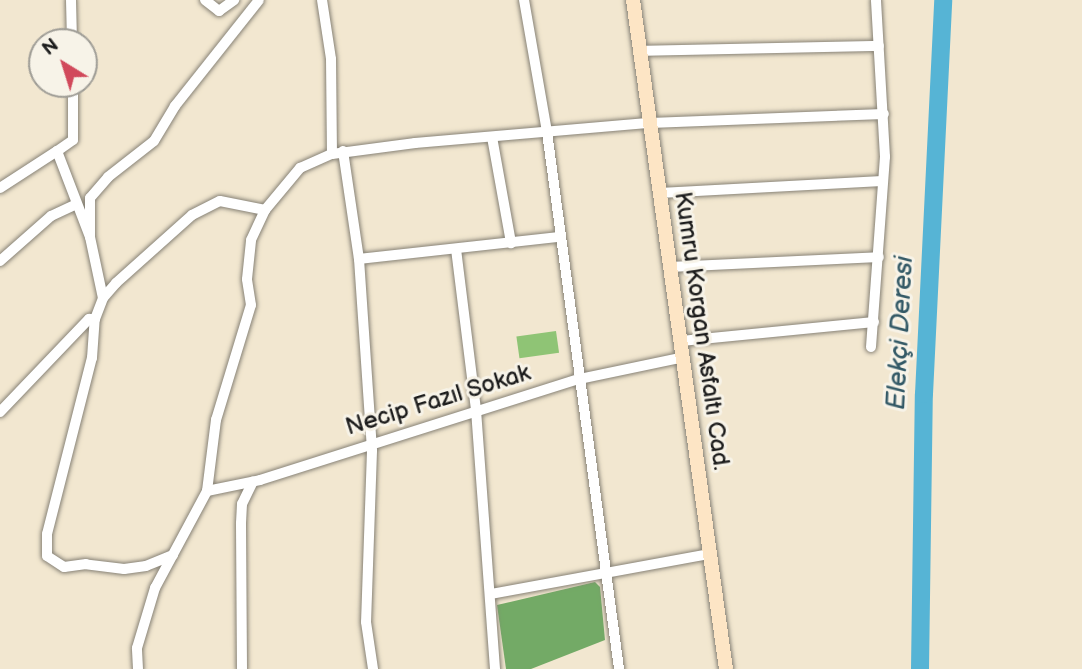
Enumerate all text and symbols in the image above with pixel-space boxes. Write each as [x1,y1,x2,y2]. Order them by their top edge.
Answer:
north arrow [28,28,98,98]
text: N [38,34,64,61]
street label: Kumru Korgan Asfaltı Cad. [668,190,736,472]
water label: Elekçi Deresi [881,255,921,411]
street label: Necip Fazıl Sokak [342,358,534,442]

